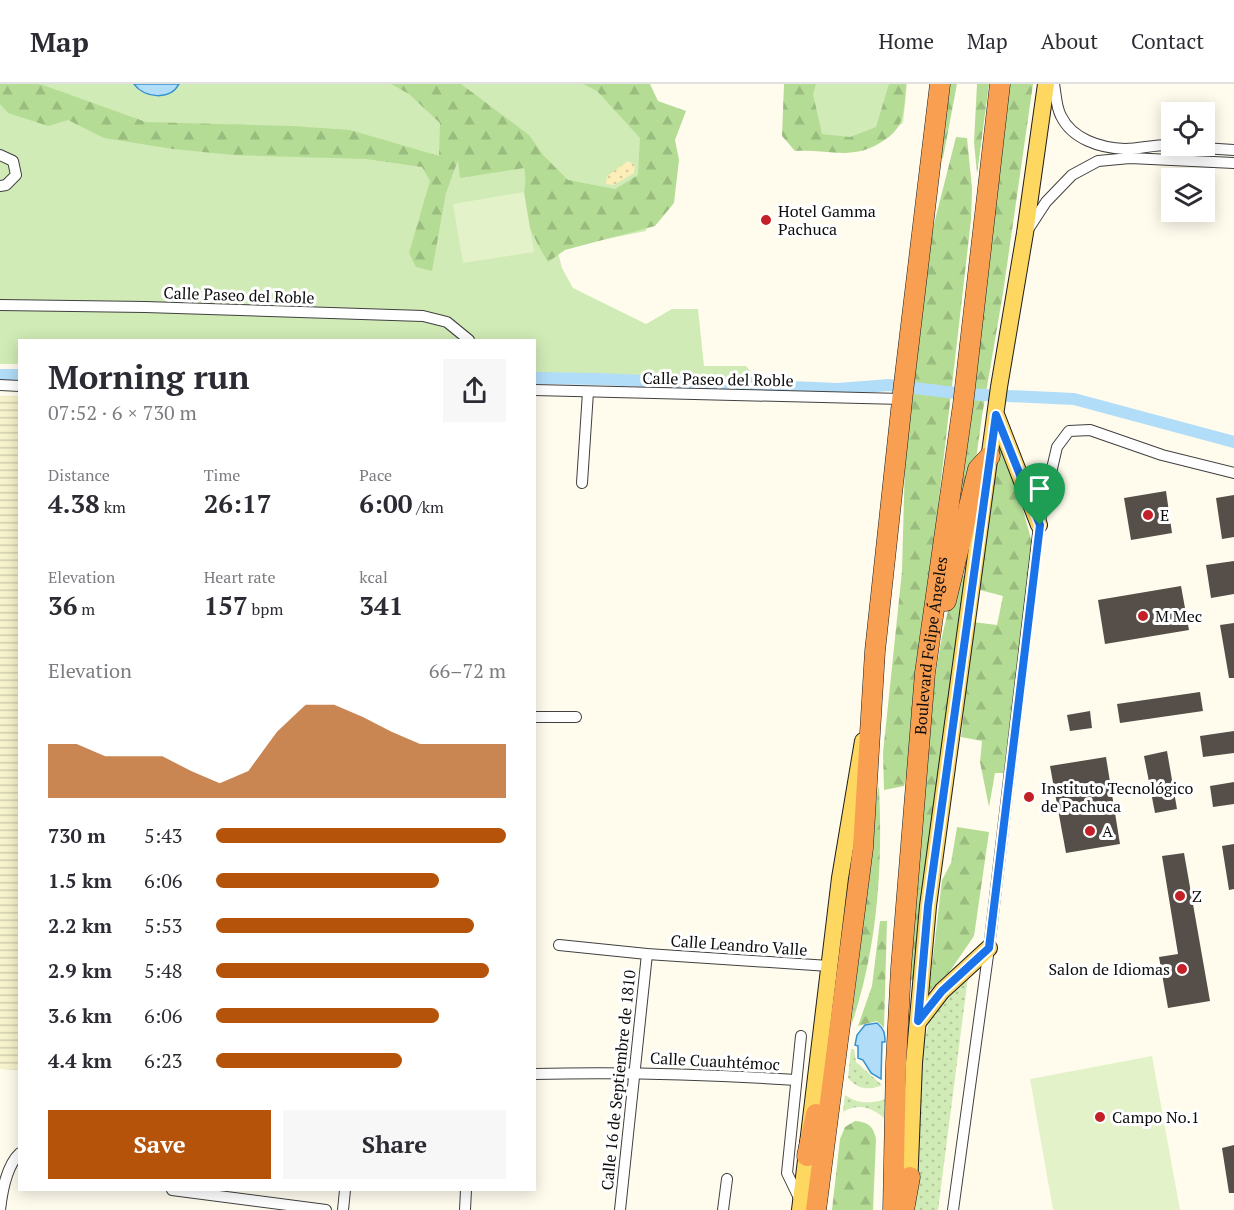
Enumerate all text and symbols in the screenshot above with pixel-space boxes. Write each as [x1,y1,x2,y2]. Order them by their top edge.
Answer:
text: Map [30,23,89,60]
text: Home [878,27,934,55]
text: Map [967,27,1008,55]
text: About [1041,27,1098,55]
text: Contact [1131,27,1204,55]
map controls [1161,102,1215,222]
button: locate [1161,102,1215,156]
button: layers [1161,168,1215,222]
place label: Hotel Gamma Pachuca [778,200,876,240]
marker: Hotel Gamma Pachuca [759,213,773,227]
street label: Calle Paseo del Roble [163,281,315,309]
text: Morning run [48,355,250,398]
button: share [443,359,506,422]
street label: Calle Paseo del Roble [642,367,794,391]
text: 07:52 · 6 × 730 m [48,399,197,426]
pin [1014,463,1065,525]
text: Distance [48,464,110,486]
text: Time [204,464,240,486]
text: Pace [359,464,392,486]
icon: arrive [1023,472,1056,505]
text: 4.38 [48,486,100,520]
text: 26:17 [204,486,271,520]
text: 6:00 [359,486,412,520]
text: km [100,496,126,518]
text: /km [412,496,444,518]
place label: E [1160,504,1169,526]
marker: E [1141,508,1155,522]
street label: Boulevard Felipe Ángeles [909,555,952,736]
text: Elevation [48,566,115,588]
text: Heart rate [204,566,276,588]
text: kcal [359,566,388,588]
text: 36 [48,588,77,622]
text: 157 [204,588,248,622]
text: 341 [359,588,403,622]
text: m [77,598,95,620]
text: bpm [248,598,283,620]
place label: M Mec [1155,605,1202,627]
marker: M Mec [1136,609,1150,623]
text: Elevation [48,657,132,684]
text: 66–72 m [429,657,506,684]
place label: Instituto Tecnológico de Pachuca [1041,777,1193,817]
marker: Instituto Tecnológico de Pachuca [1022,790,1036,804]
place label: A [1102,820,1113,842]
text: 730 m [48,822,106,849]
text: 5:43 [144,822,183,849]
marker: A [1083,824,1097,838]
text: 1.5 km [48,867,112,894]
text: 6:06 [144,867,183,894]
place label: Z [1192,885,1202,907]
marker: Z [1173,889,1187,903]
text: 2.2 km [48,912,112,939]
text: 5:53 [144,912,183,939]
street label: Calle Leandro Valle [670,929,808,961]
text: 2.9 km [48,957,112,984]
text: 5:48 [144,957,183,984]
place label: Salon de Idiomas [1048,958,1170,980]
marker: Salon de Idiomas [1175,962,1189,976]
street label: Calle 16 de Septiembre de 1810 [595,969,641,1191]
text: 3.6 km [48,1002,112,1029]
text: 6:06 [144,1002,183,1029]
text: 4.4 km [48,1047,112,1074]
text: 6:23 [144,1047,183,1074]
street label: Calle Cuauhtémoc [649,1047,781,1075]
place label: Campo No.1 [1112,1106,1200,1128]
button: Save [48,1110,271,1179]
button: Share [283,1110,506,1179]
marker: Campo No.1 [1093,1110,1107,1124]

